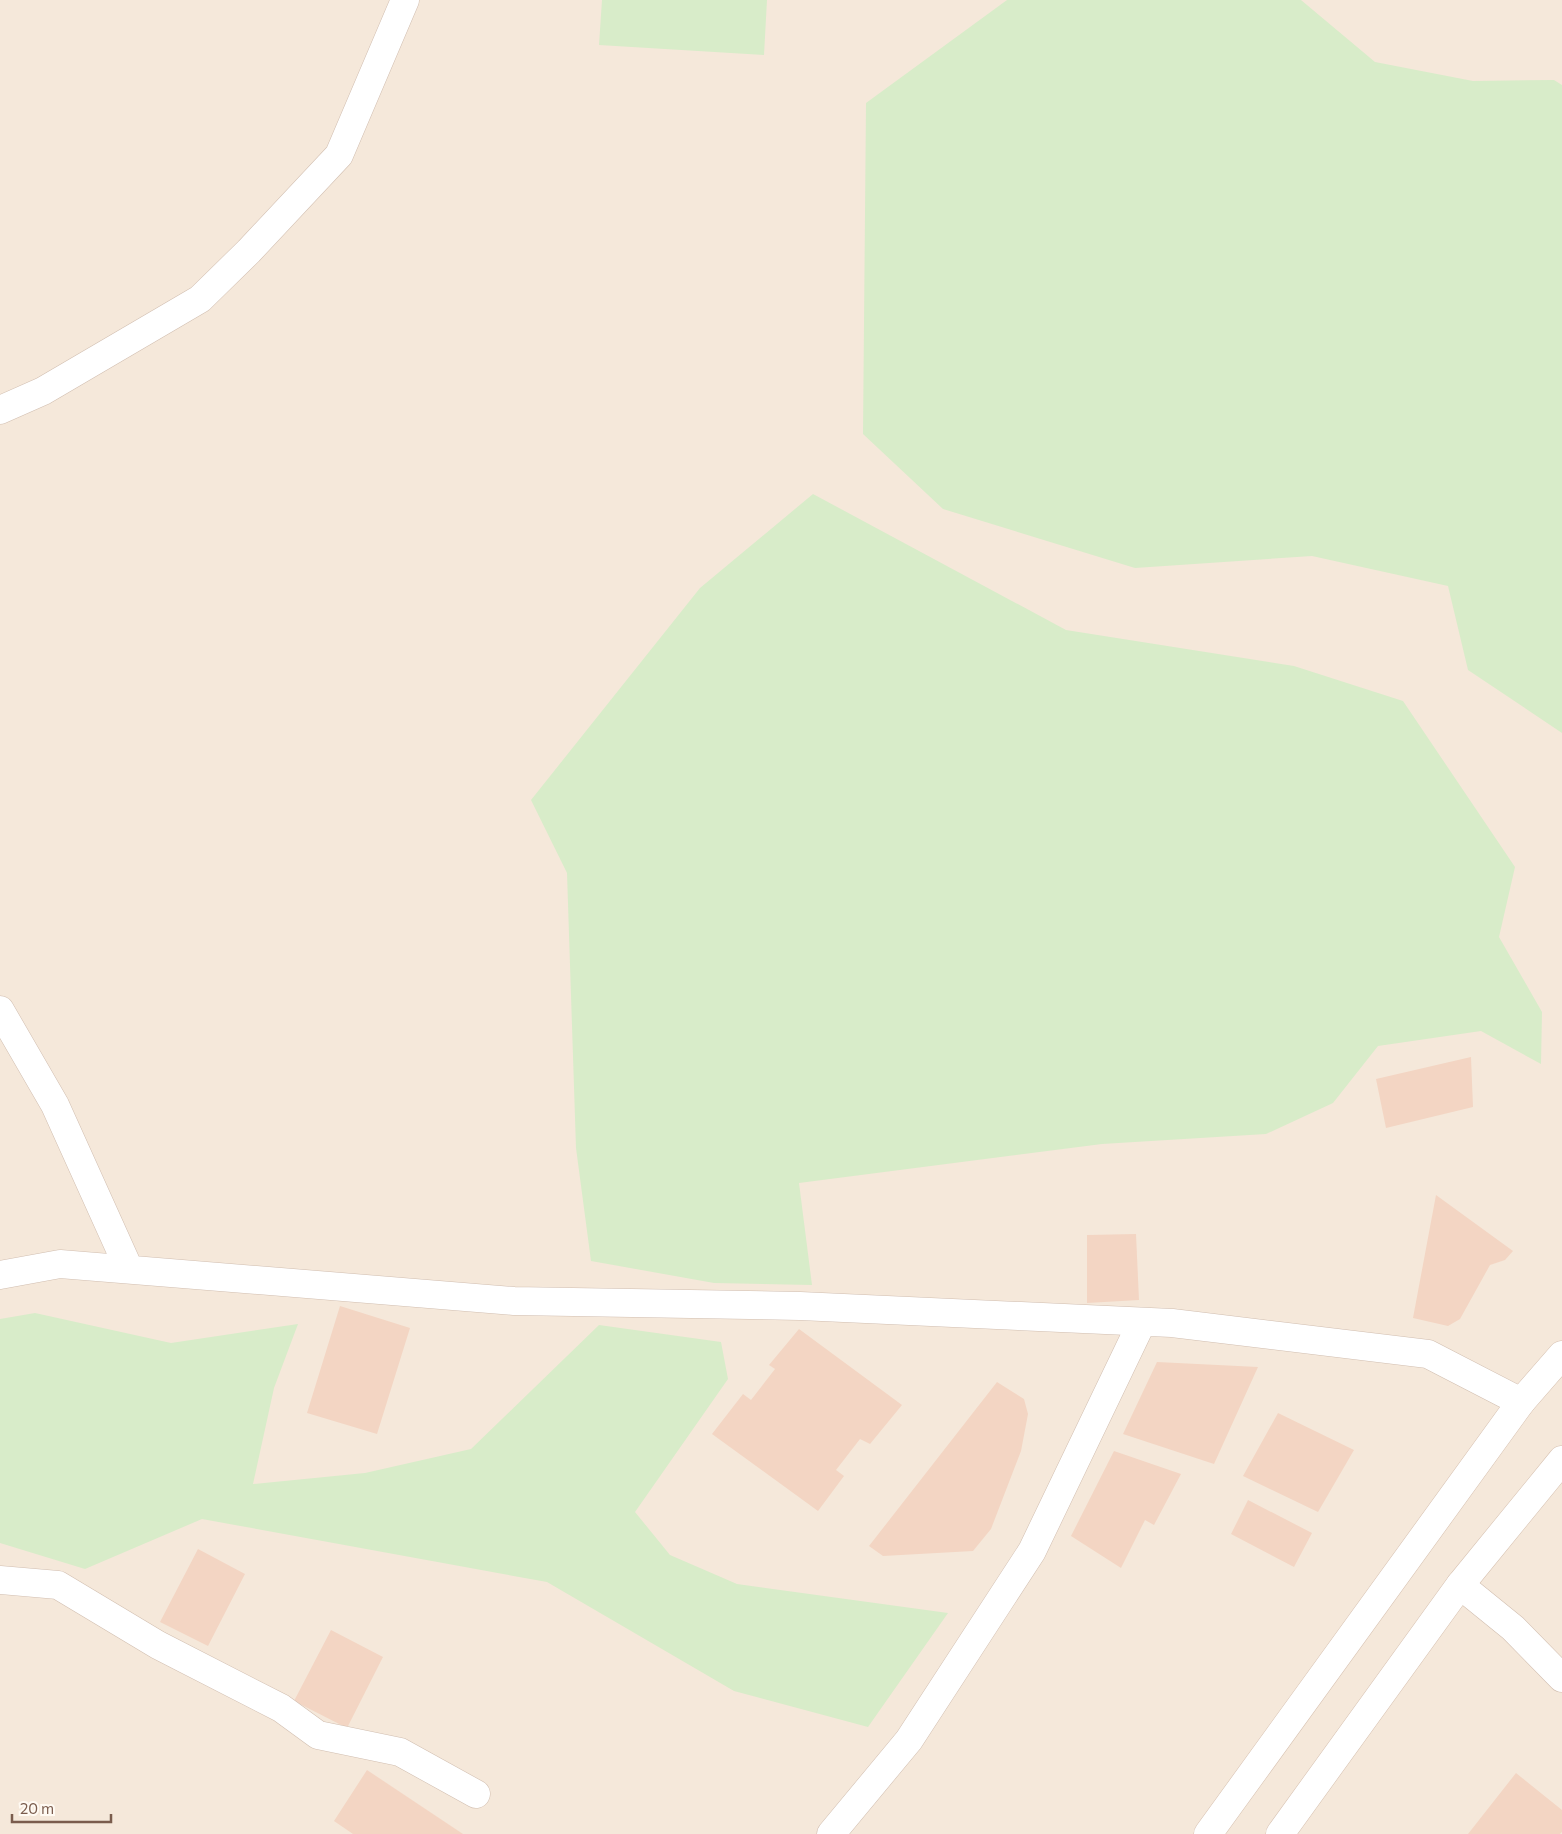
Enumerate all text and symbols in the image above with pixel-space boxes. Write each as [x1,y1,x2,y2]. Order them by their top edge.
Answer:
scale bar [12,1792,111,1824]
text: 20 m [20,1799,54,1817]

